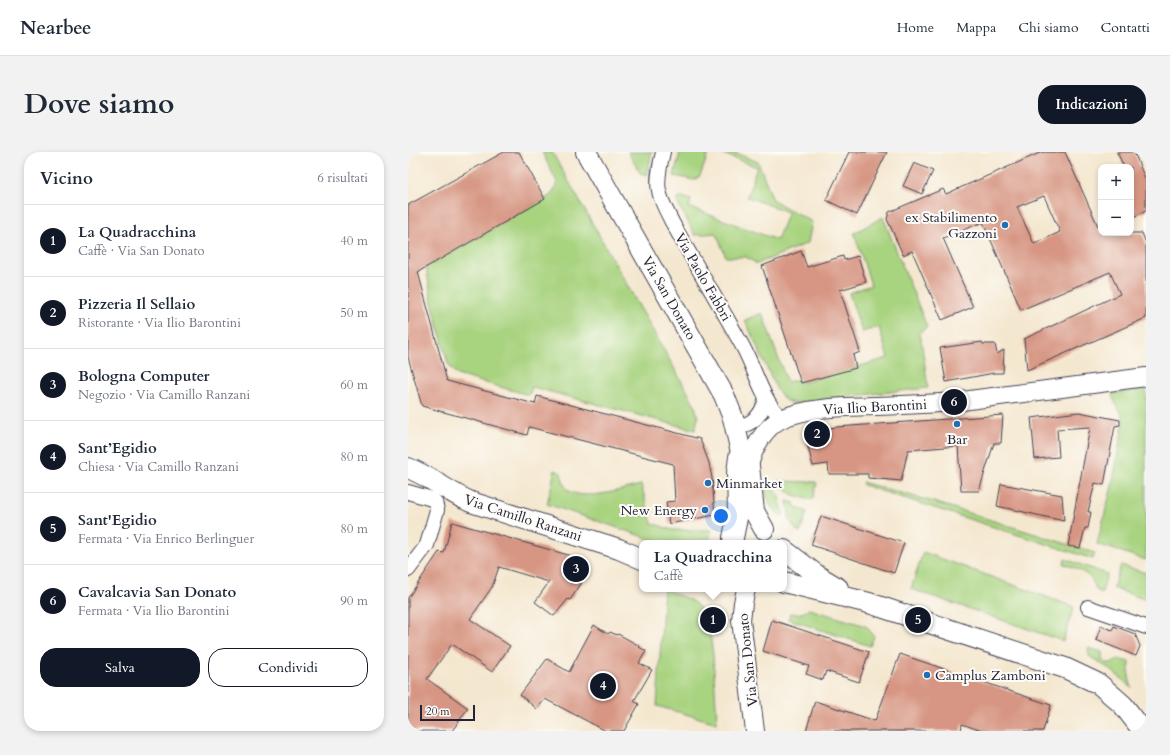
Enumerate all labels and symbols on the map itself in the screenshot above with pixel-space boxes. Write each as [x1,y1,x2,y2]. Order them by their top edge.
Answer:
place label: ex Stabilimento Gazzoni [905,208,997,243]
marker: ex Stabilimento Gazzoni [1000,220,1010,230]
street label: Via Paolo Fabbri [670,229,736,325]
street label: Via San Donato [637,253,701,344]
pin: 6 [941,387,967,417]
street label: Via Ilio Barontini [823,395,928,419]
pin: 2 [804,419,830,449]
marker: Bar [952,419,962,429]
place label: Bar [947,430,968,449]
place label: Minmarket [716,474,783,493]
marker: Minmarket [703,478,713,488]
street label: Via Camillo Ranzani [462,490,584,546]
place label: New Energy [620,501,698,520]
marker: New Energy [700,505,710,515]
your location [711,506,731,526]
pin: 3 [563,554,589,584]
pin: 1 [700,605,726,635]
pin: 5 [905,605,931,635]
street label: Via San Donato [734,612,762,708]
place label: Camplus Zamboni [935,666,1046,685]
marker: Camplus Zamboni [922,670,932,680]
pin: 4 [590,671,616,701]
scale bar [420,703,475,722]

